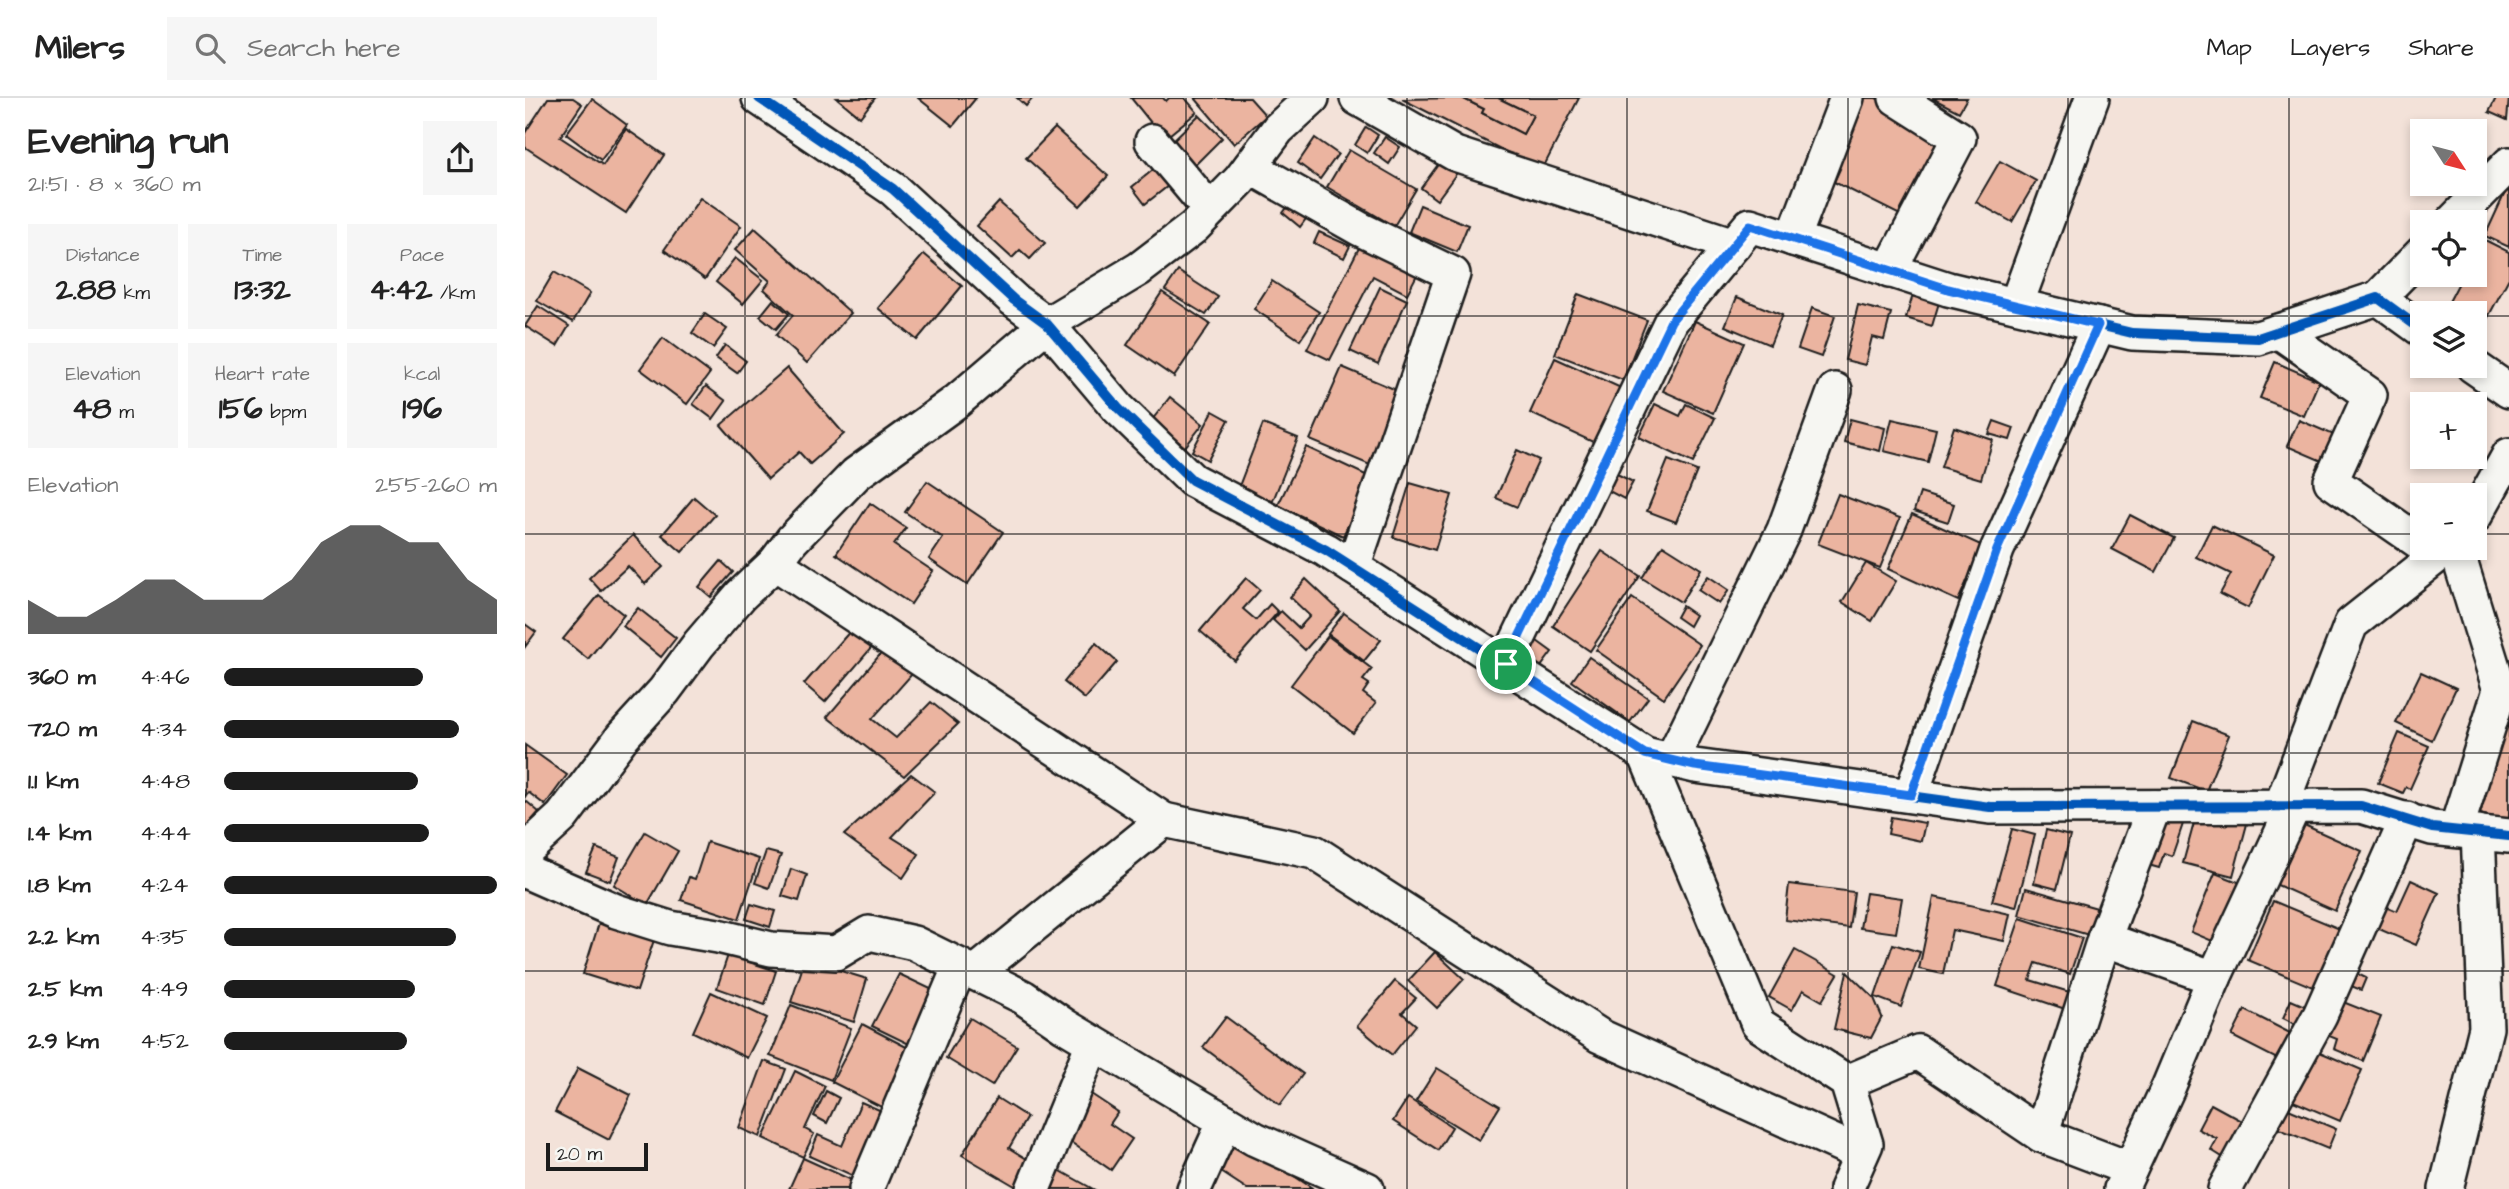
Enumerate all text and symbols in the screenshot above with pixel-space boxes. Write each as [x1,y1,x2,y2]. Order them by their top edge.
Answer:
search box [167,17,657,80]
text: Milers [35,25,125,71]
icon: search [191,29,229,67]
text: Search here [247,30,401,66]
text: Map [2207,31,2252,65]
text: Layers [2290,31,2370,65]
text: Share [2408,31,2474,65]
text: Evening run [28,116,229,168]
north arrow [2410,119,2487,196]
map controls [2410,119,2487,560]
button: share [423,121,497,195]
text: 21:51 · 8 × 360 m [28,168,201,200]
button: locate [2410,210,2487,287]
text: Distance [66,242,140,269]
text: Time [243,242,282,269]
text: Pace [400,242,444,269]
text: 2.88 [56,269,116,311]
text: 13:32 [234,269,291,311]
text: 4:42 [369,269,432,311]
text: km [116,280,150,307]
text: /km [432,280,475,307]
button: layers [2410,301,2487,378]
text: Elevation [65,361,140,388]
text: Heart rate [215,361,310,388]
text: kcal [404,361,440,388]
text: 48 [72,388,112,430]
text: 156 [219,388,263,430]
text: 196 [402,388,442,430]
button: + [2410,392,2487,469]
text: m [112,399,134,426]
text: bpm [263,399,306,426]
text: Elevation [28,469,119,501]
text: 255–260 m [375,469,497,501]
button: − [2410,483,2487,560]
pin [1476,634,1536,694]
icon: arrive [1487,645,1525,683]
text: 360 m [28,661,96,693]
text: 4:46 [140,661,190,693]
text: 720 m [28,713,97,745]
text: 4:34 [140,713,187,745]
text: 1.1 km [28,765,78,797]
text: 4:48 [140,765,190,797]
text: 1.4 km [28,817,91,849]
text: 4:44 [140,817,191,849]
text: 1.8 km [28,869,90,901]
text: 4:24 [140,869,188,901]
text: 2.2 km [28,921,99,953]
text: 4:35 [140,921,187,953]
text: 2.5 km [28,973,102,1005]
text: 4:49 [140,973,188,1005]
text: 2.9 km [28,1025,99,1057]
text: 4:52 [140,1025,189,1057]
scale bar [546,1140,647,1172]
text: 20 m [557,1141,602,1168]

